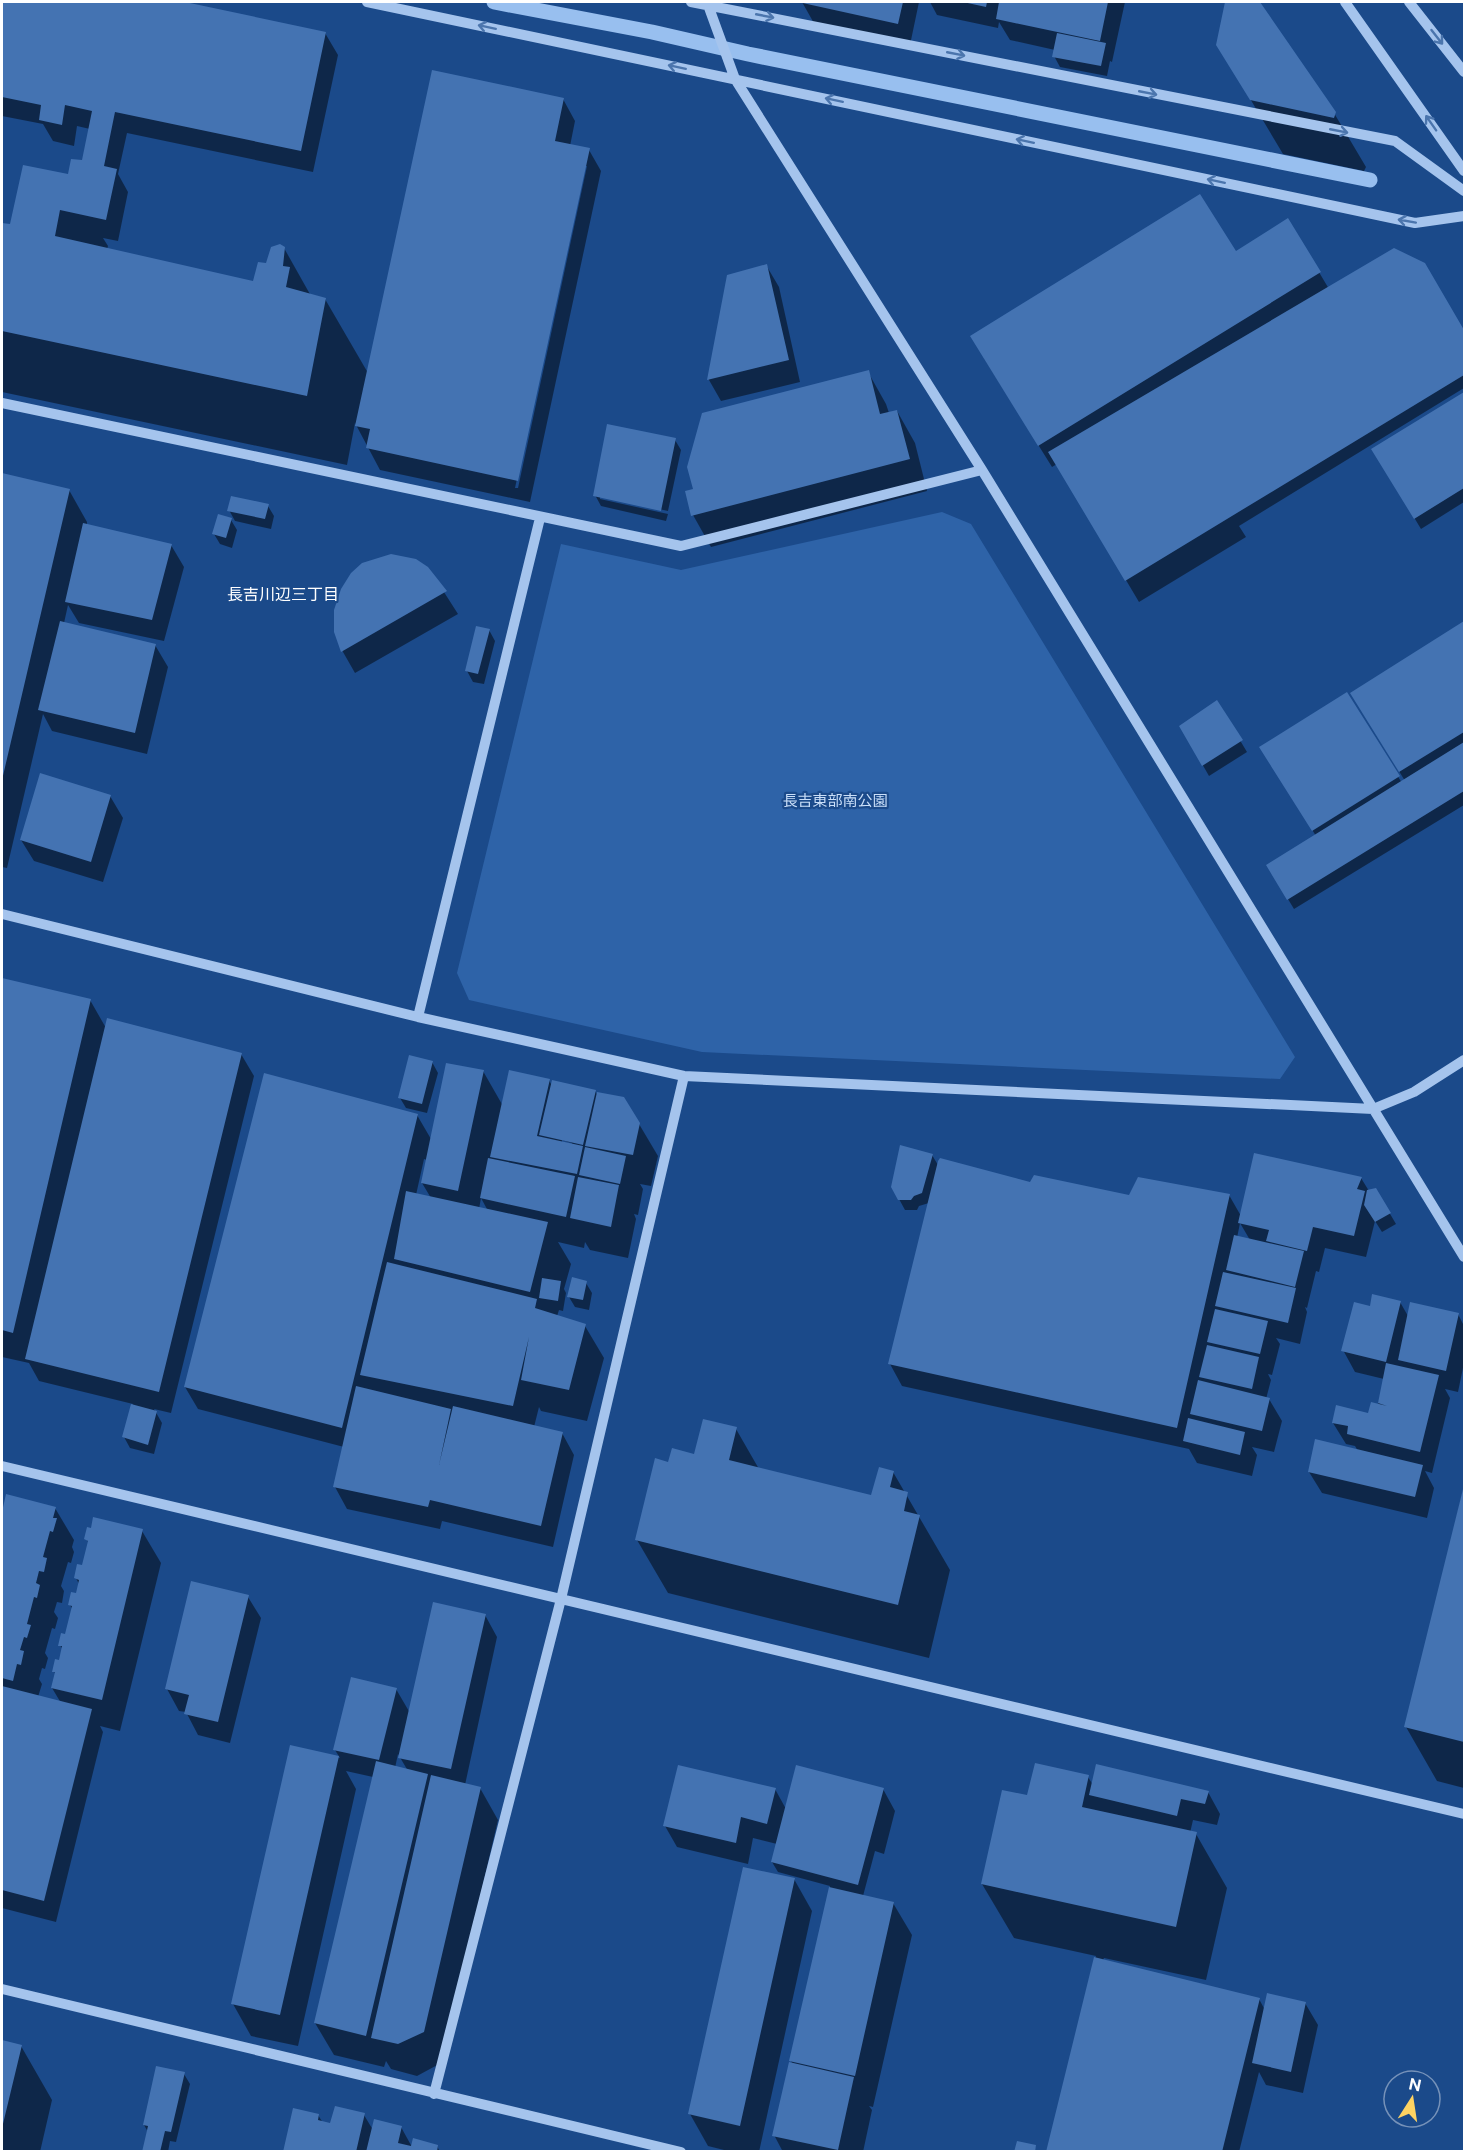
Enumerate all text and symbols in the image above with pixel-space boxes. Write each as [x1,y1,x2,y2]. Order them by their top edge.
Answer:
one-way arrow [755,11,774,23]
one-way arrow [477,21,497,32]
one-way arrow [1430,29,1443,45]
one-way arrow [947,49,966,61]
one-way arrow [668,61,688,72]
one-way arrow [1138,87,1157,99]
one-way arrow [825,94,845,105]
one-way arrow [1425,116,1437,132]
one-way arrow [1329,126,1348,137]
one-way arrow [1016,134,1035,146]
one-way arrow [1207,175,1226,186]
one-way arrow [1397,215,1417,226]
district label: 長吉川辺三丁目 [227,585,339,604]
park label: 長吉東部南公園 [782,792,888,809]
north arrow [1382,2069,1442,2129]
text: N [1407,2074,1423,2095]

